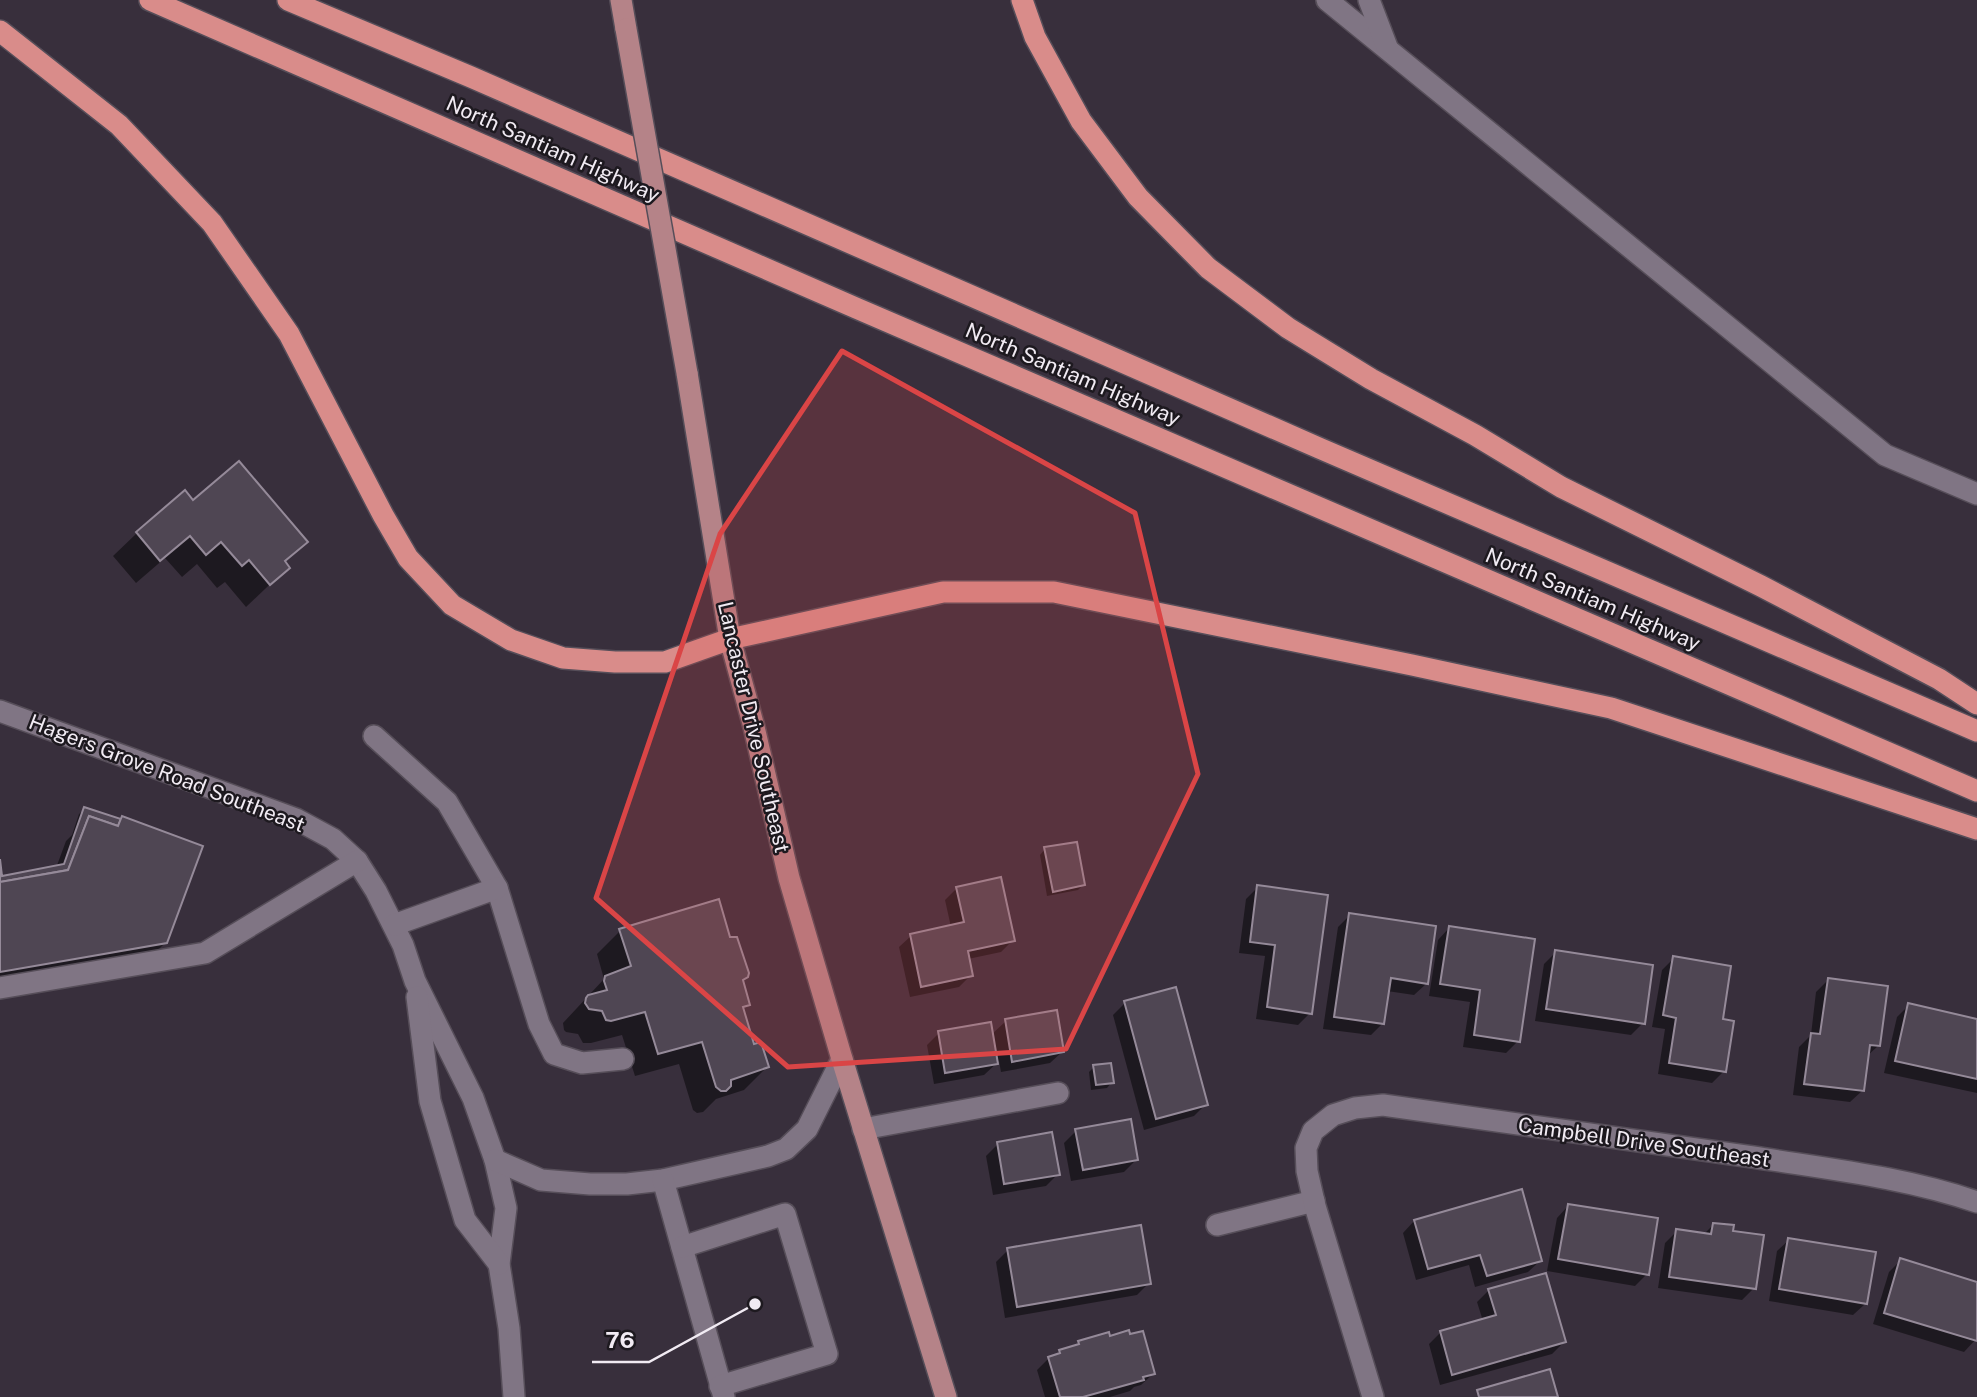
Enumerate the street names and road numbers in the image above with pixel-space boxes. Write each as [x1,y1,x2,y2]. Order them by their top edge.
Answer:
street label: North Santiam Highway [442,91,664,207]
street label: North Santiam Highway [962,317,1184,431]
street label: North Santiam Highway [1482,542,1704,656]
street label: Lancaster Drive Southeast [713,599,795,855]
street label: Hagers Grove Road Southeast [26,709,308,837]
street label: Campbell Drive Southeast [1517,1112,1771,1172]

